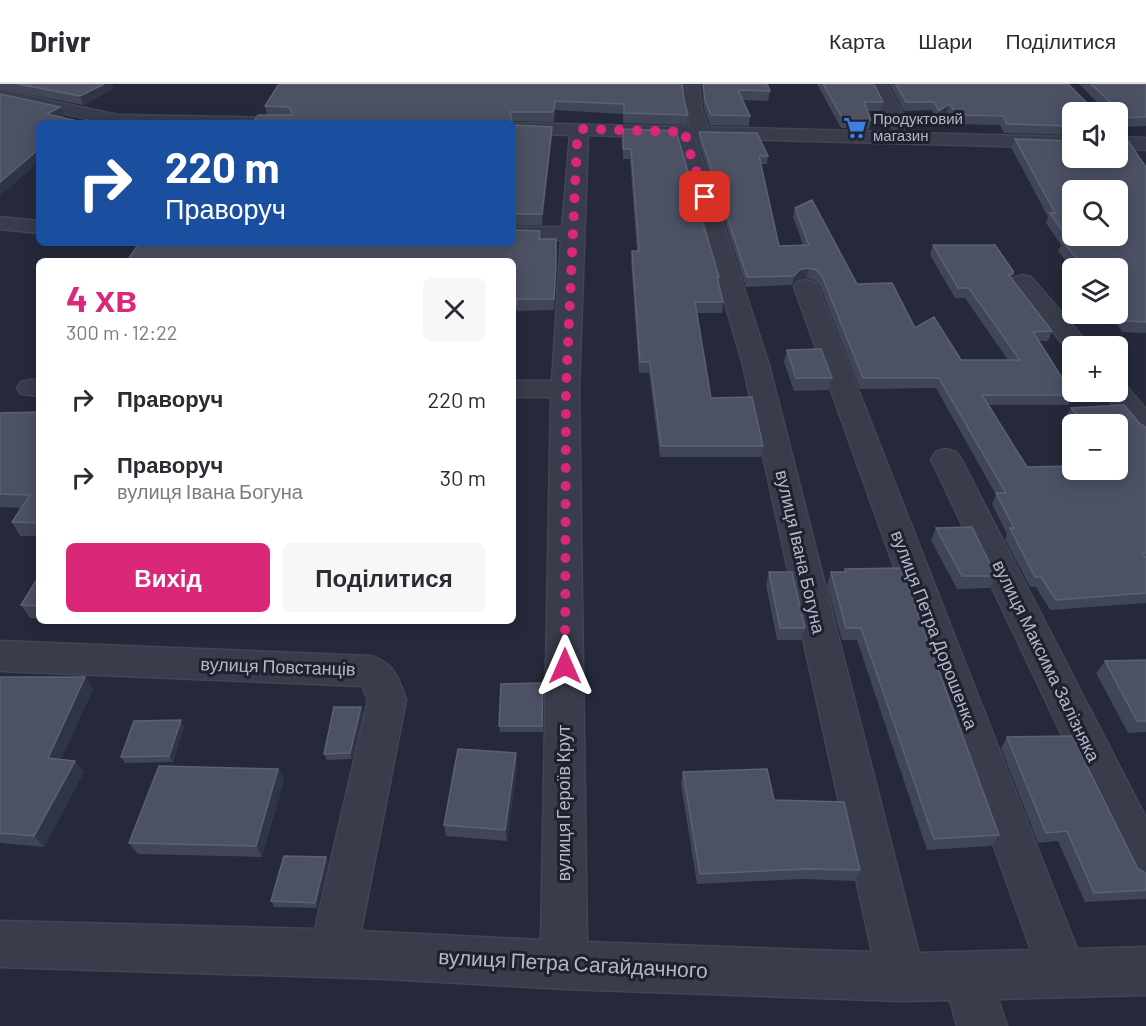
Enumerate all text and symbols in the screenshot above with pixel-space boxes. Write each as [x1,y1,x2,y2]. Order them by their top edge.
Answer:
text: Drivr [30,24,90,58]
text: Карта [829,28,885,53]
text: Шари [918,28,973,53]
text: Поділитися [1006,28,1116,53]
map controls [1062,102,1128,480]
button: sound [1062,102,1128,168]
place label: Продуктовий магазин [873,109,963,144]
supermarket icon: Продуктовий магазин [842,115,868,141]
text: 220 m [165,141,279,191]
icon: right [66,144,144,222]
pin [679,171,730,222]
icon: arrive [688,180,721,213]
button: search [1062,180,1128,246]
text: Праворуч [165,192,286,224]
button: layers [1062,258,1128,324]
text: 4 хв [66,276,137,319]
button: close [423,278,486,341]
text: 300 m · 12:22 [66,320,178,344]
button: + [1062,336,1128,402]
icon: right [66,383,99,416]
text: Праворуч [117,385,223,411]
text: 220 m [427,386,486,412]
button: − [1062,414,1128,480]
text: Праворуч [117,451,223,477]
icon: right [66,461,99,494]
text: 30 m [440,464,486,490]
street label: вулиця Івана Богуна [771,468,831,637]
text: вулиця Івана Богуна [117,479,303,503]
street label: вулиця Петра Дорошенка [887,527,983,733]
button: Вихід [66,543,270,612]
button: Поділитися [282,543,486,612]
street label: вулиця Максима Залізняка [988,556,1106,766]
position arrow [533,634,597,698]
street label: вулиця Повстанців [200,652,356,680]
street label: вулиця Героїв Крут [552,725,574,881]
street label: вулиця Петра Сагайдачного [438,943,708,982]

